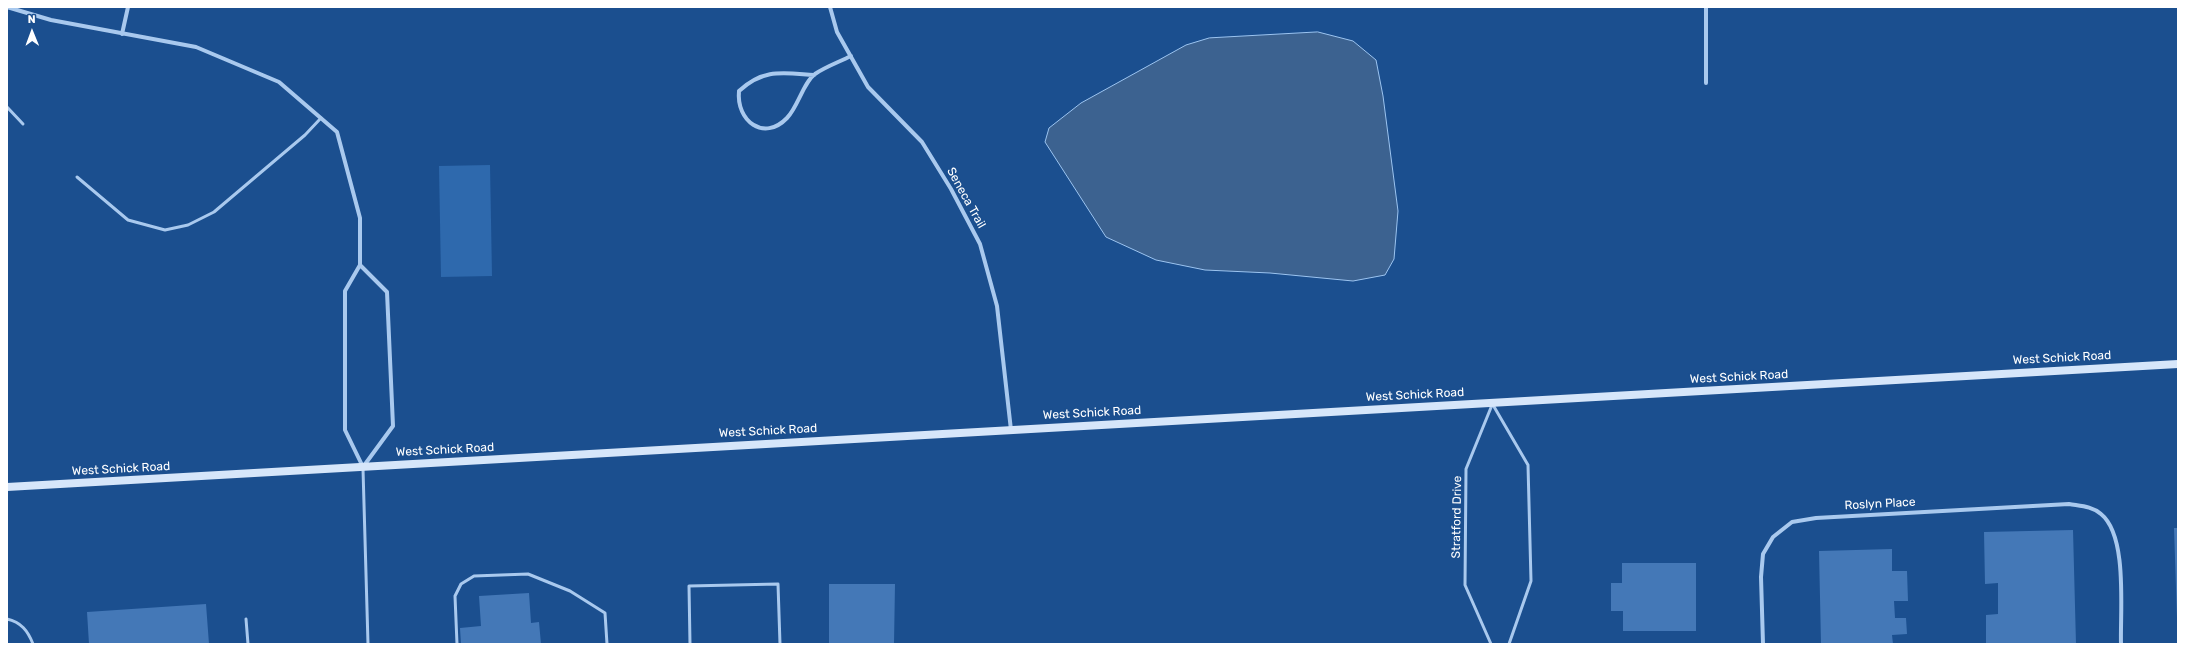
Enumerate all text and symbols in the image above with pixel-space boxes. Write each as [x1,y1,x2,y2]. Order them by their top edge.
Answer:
north arrow [12,12,52,52]
text: N [28,13,36,26]
street label: Seneca Trail [943,165,989,231]
street label: West Schick Road [2013,348,2111,368]
street label: West Schick Road [1690,367,1788,387]
street label: West Schick Road [1366,385,1464,405]
street label: West Schick Road [1043,403,1141,423]
street label: West Schick Road [719,421,817,441]
street label: West Schick Road [396,440,494,460]
street label: West Schick Road [72,459,170,479]
street label: Stratford Drive [1449,476,1465,558]
street label: Roslyn Place [1844,495,1916,513]

